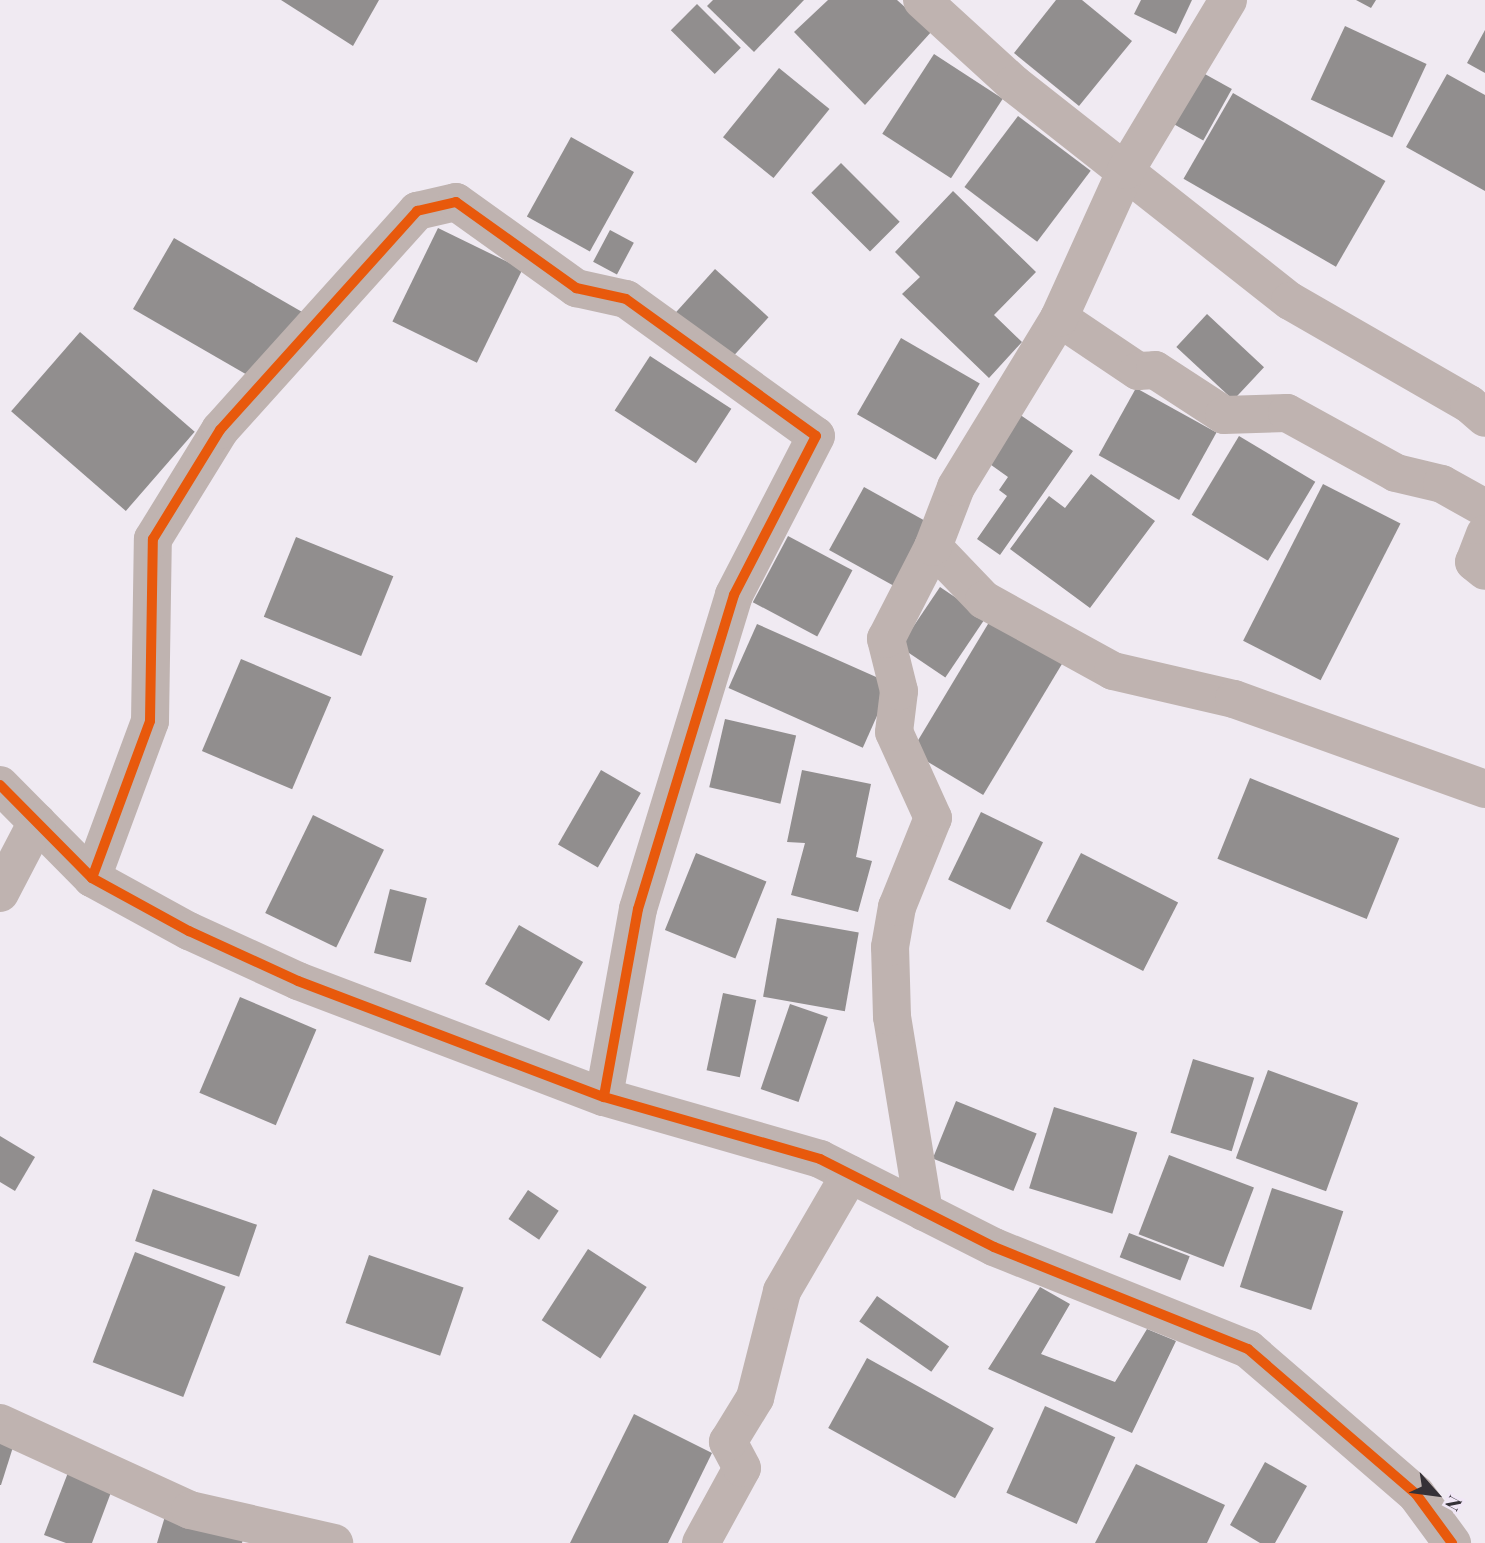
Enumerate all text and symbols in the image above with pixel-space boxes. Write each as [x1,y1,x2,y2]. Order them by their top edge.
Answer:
north arrow [1401,1459,1471,1529]
text: N [1440,1492,1469,1516]

